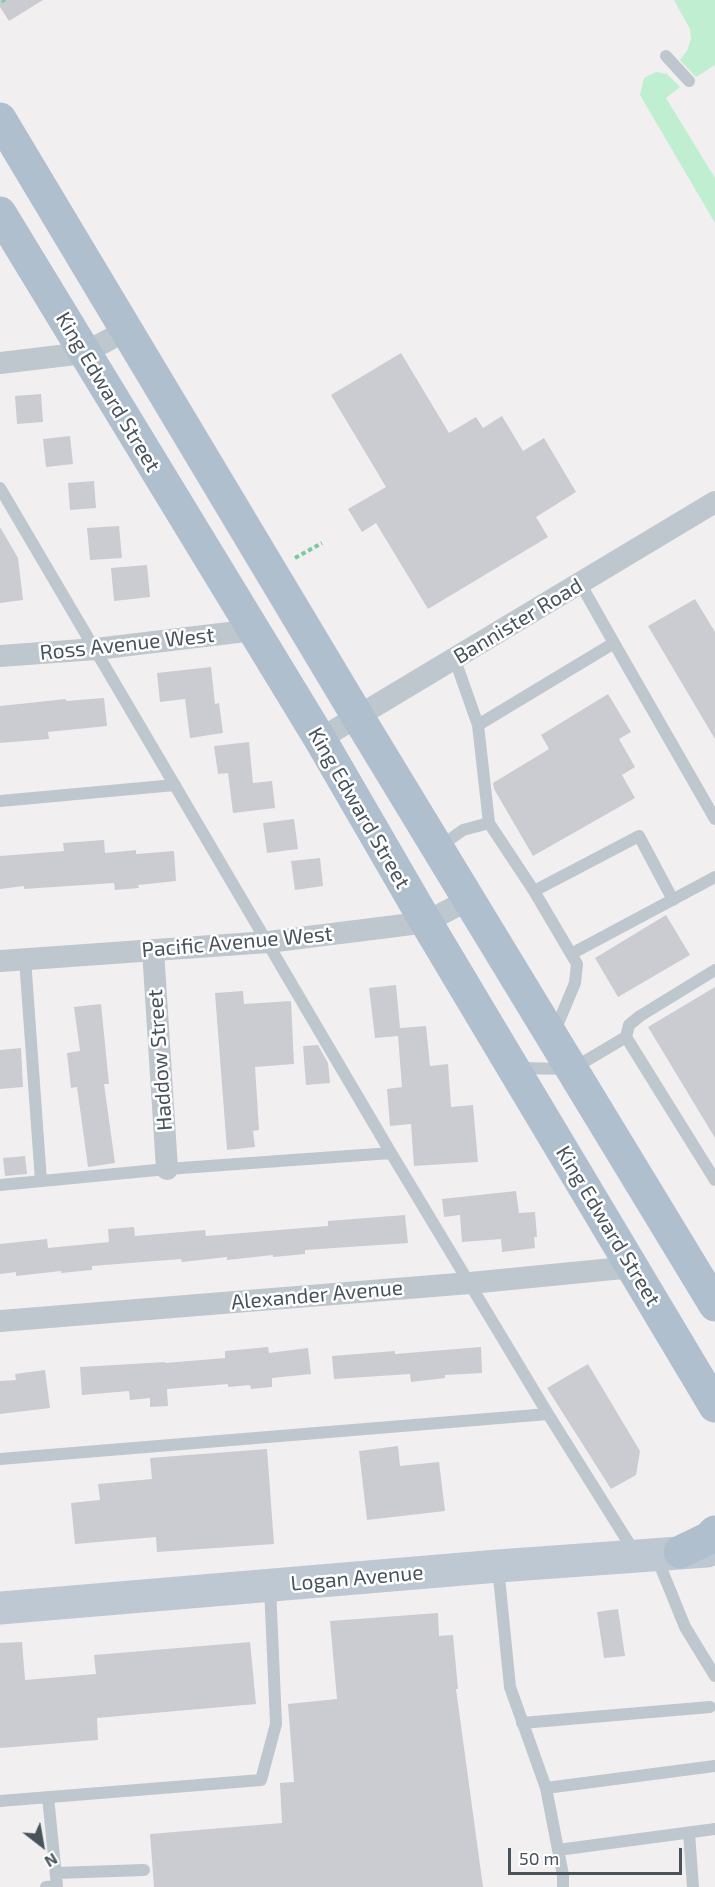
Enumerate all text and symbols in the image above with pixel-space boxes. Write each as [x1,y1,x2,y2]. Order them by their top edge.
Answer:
street label: King Edward Street [50,307,166,477]
street label: Bannister Road [449,573,587,669]
street label: Ross Avenue West [38,622,216,666]
street label: King Edward Street [303,723,415,893]
street label: Pacific Avenue West [141,921,333,963]
street label: Haddow Street [142,988,178,1132]
street label: King Edward Street [550,1141,666,1311]
street label: Alexander Avenue [230,1275,404,1315]
street label: Logan Avenue [290,1560,424,1596]
north arrow [12,1815,72,1875]
scale bar [511,1836,685,1874]
text: 50 m [519,1847,559,1869]
text: N [42,1850,61,1872]

